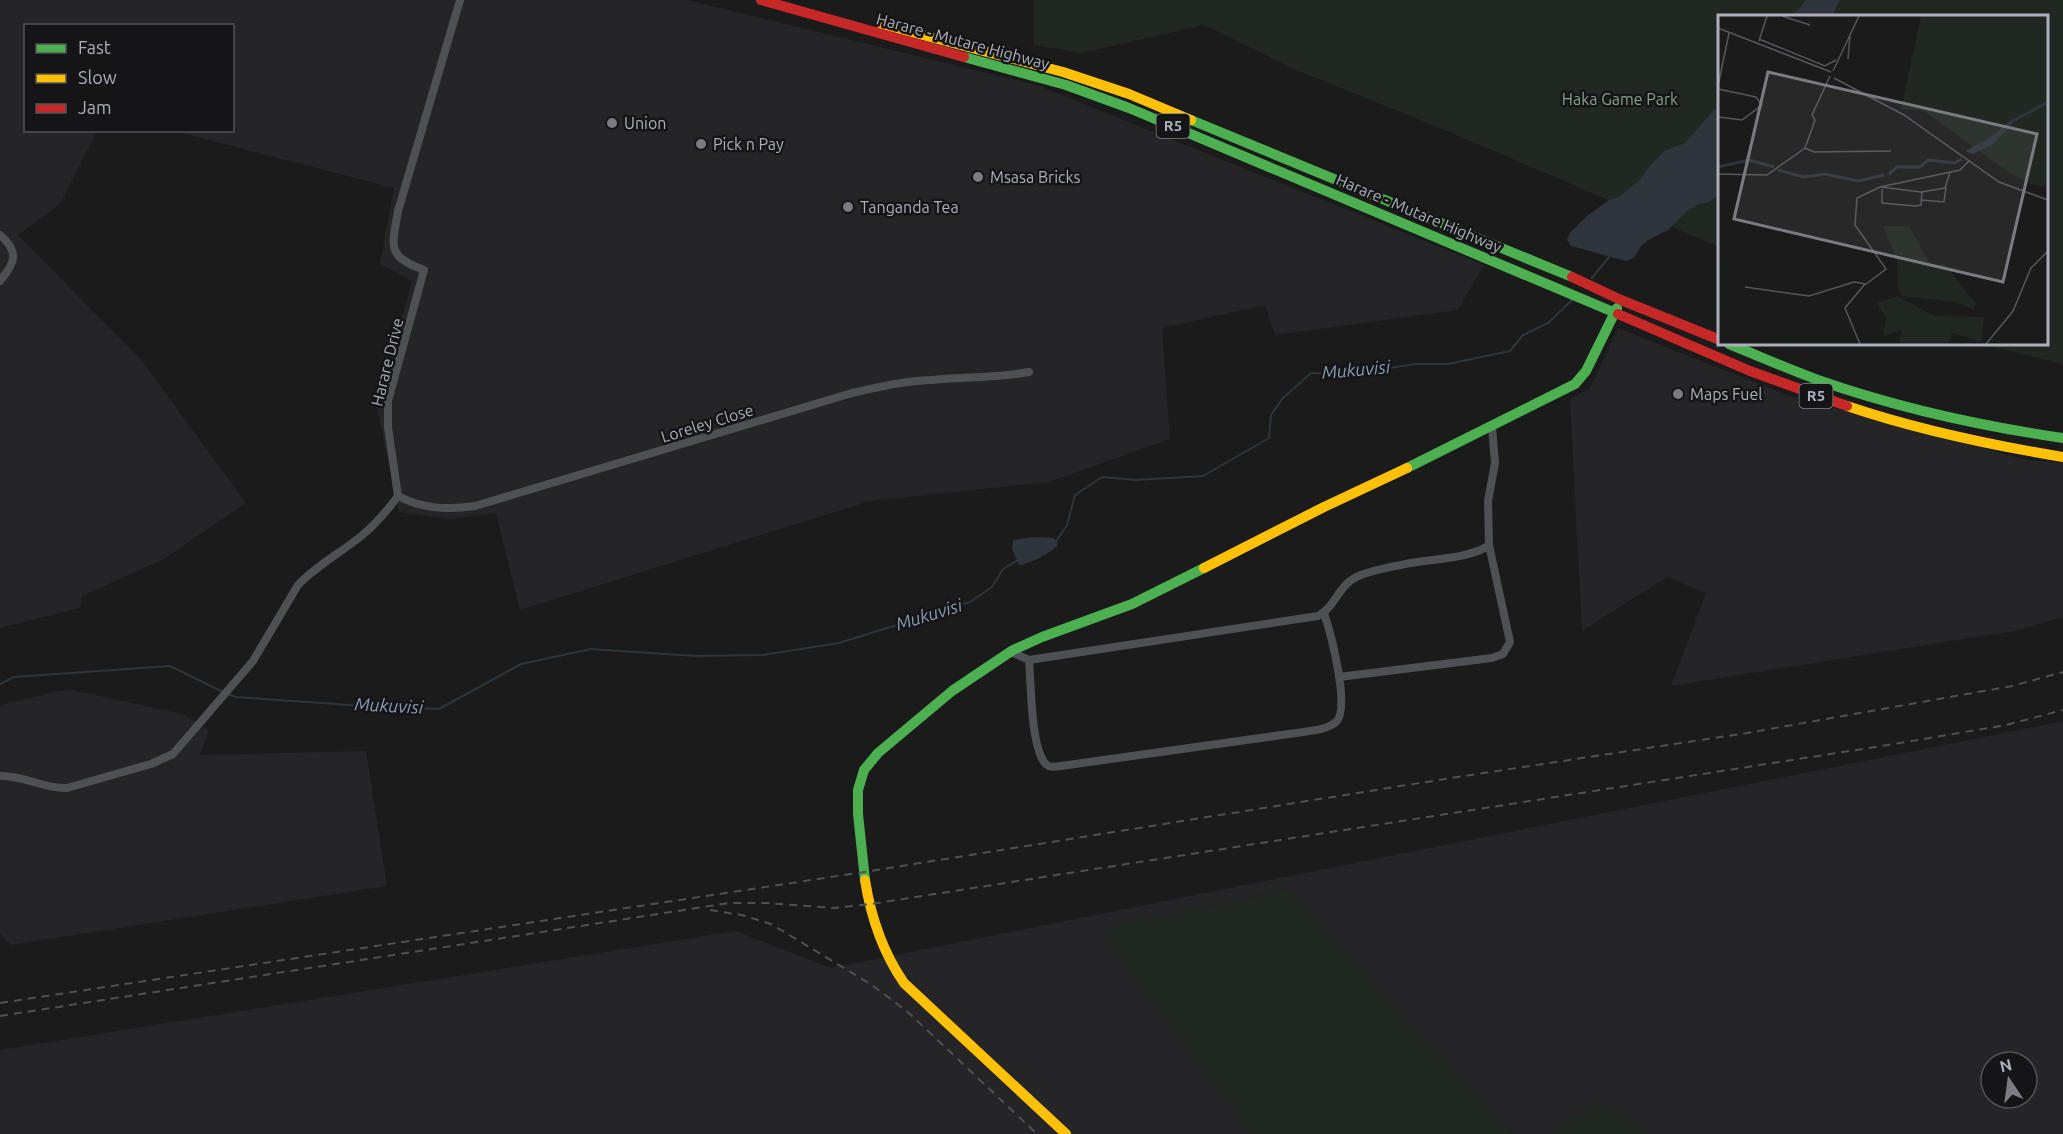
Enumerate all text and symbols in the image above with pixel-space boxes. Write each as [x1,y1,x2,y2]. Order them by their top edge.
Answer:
street label: Harare - Mutare Highway [875,9,1052,73]
inset map [1718,15,2048,345]
legend [24,24,234,132]
text: Fast [78,37,111,57]
text: Slow [78,67,117,87]
park label: Haka Game Park [1562,90,1678,108]
text: Jam [78,97,112,117]
place label: Union [624,114,666,132]
road number: R5 [1156,114,1190,138]
marker: Union [605,116,619,130]
place label: Pick n Pay [713,135,784,153]
marker: Pick n Pay [694,137,708,151]
place label: Msasa Bricks [990,168,1081,186]
marker: Msasa Bricks [971,170,985,184]
street label: Harare - Mutare Highway [1333,170,1505,256]
place label: Tanganda Tea [860,198,959,216]
marker: Tanganda Tea [841,200,855,214]
street label: Harare Drive [367,316,407,408]
water label: Mukuvisi [1321,356,1392,382]
road number: R5 [1800,384,1832,408]
place label: Maps Fuel [1690,385,1762,403]
marker: Maps Fuel [1671,387,1685,401]
street label: Loreley Close [659,400,755,446]
water label: Mukuvisi [893,594,965,634]
water label: Mukuvisi [354,693,424,717]
north arrow [1979,1050,2039,1110]
text: N [1998,1055,2013,1075]

